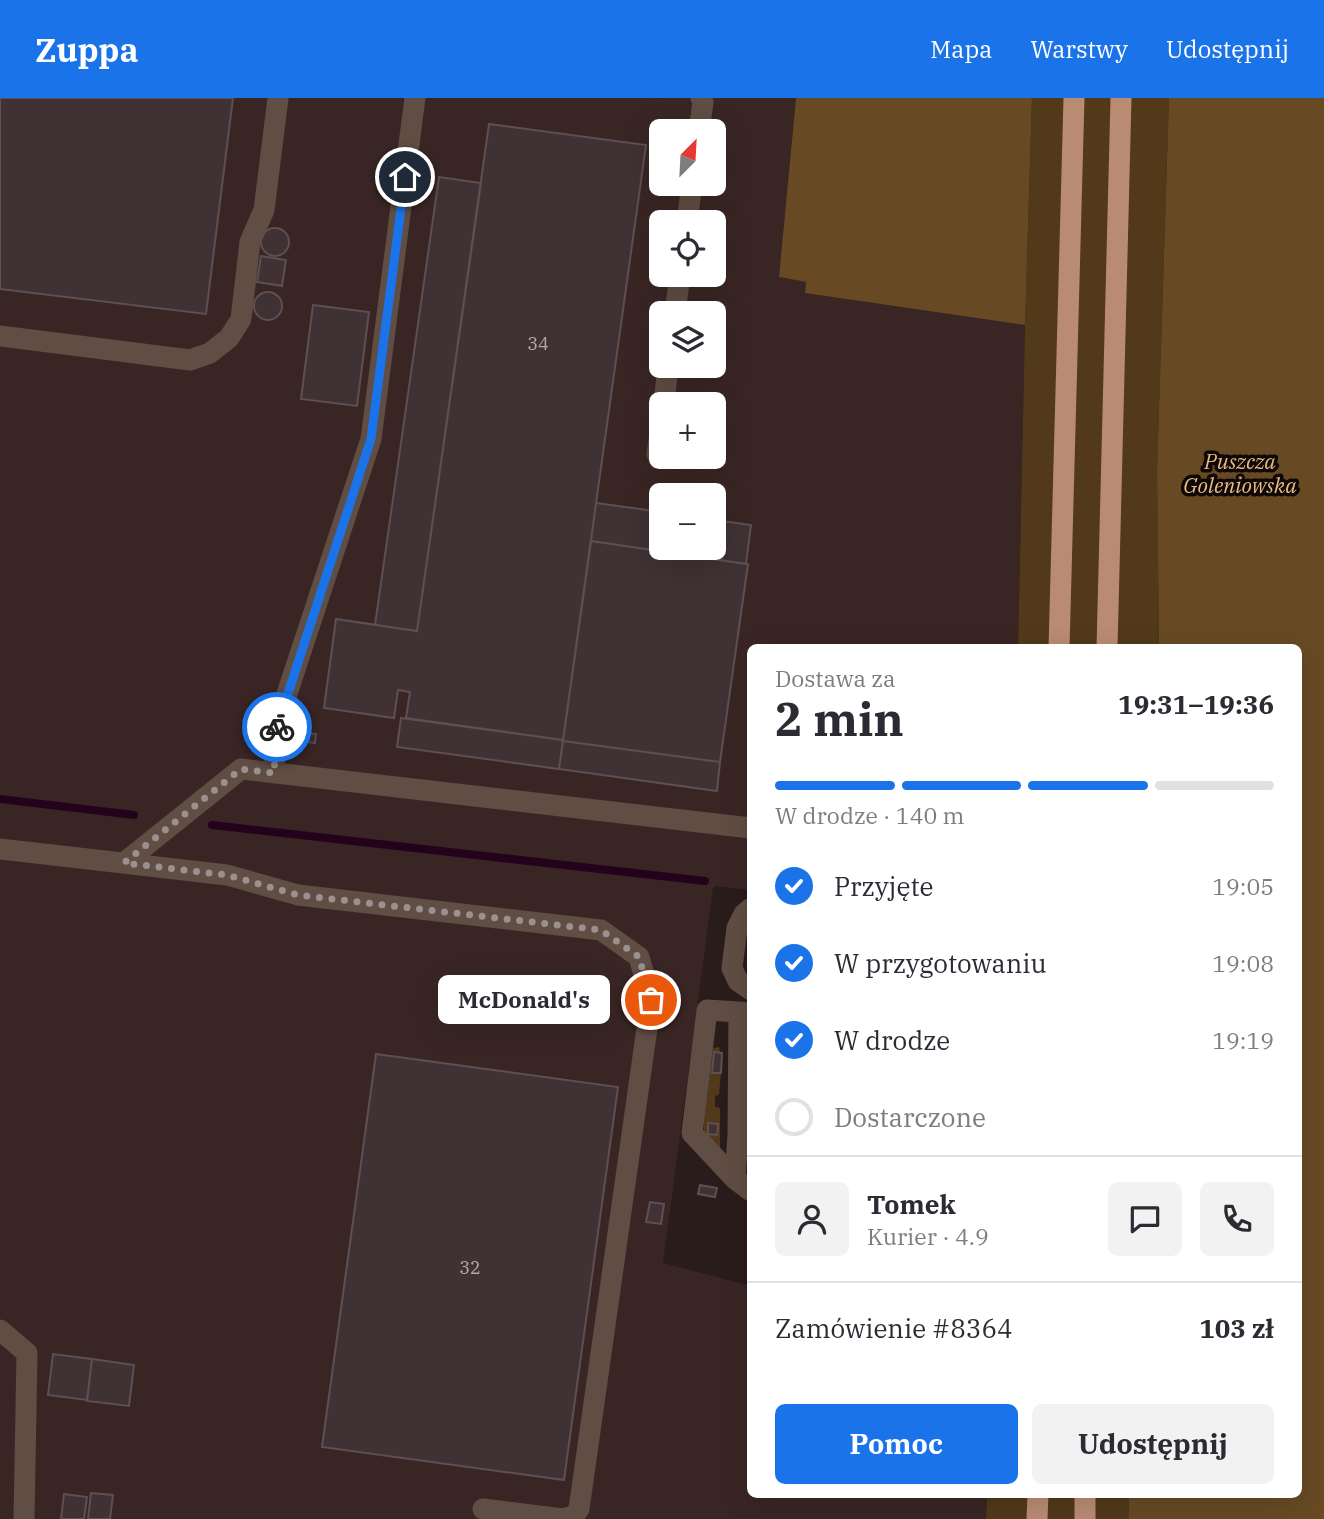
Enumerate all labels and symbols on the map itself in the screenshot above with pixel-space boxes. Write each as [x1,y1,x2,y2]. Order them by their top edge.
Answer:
north arrow [649,119,726,196]
pin [375,147,435,207]
house number: 34 [527,332,549,355]
park label: Puszcza Goleniowska [1183,447,1297,499]
courier [242,692,312,762]
pin [621,970,681,1030]
callout: McDonald's [438,976,609,1024]
house number: 32 [459,1256,481,1279]

